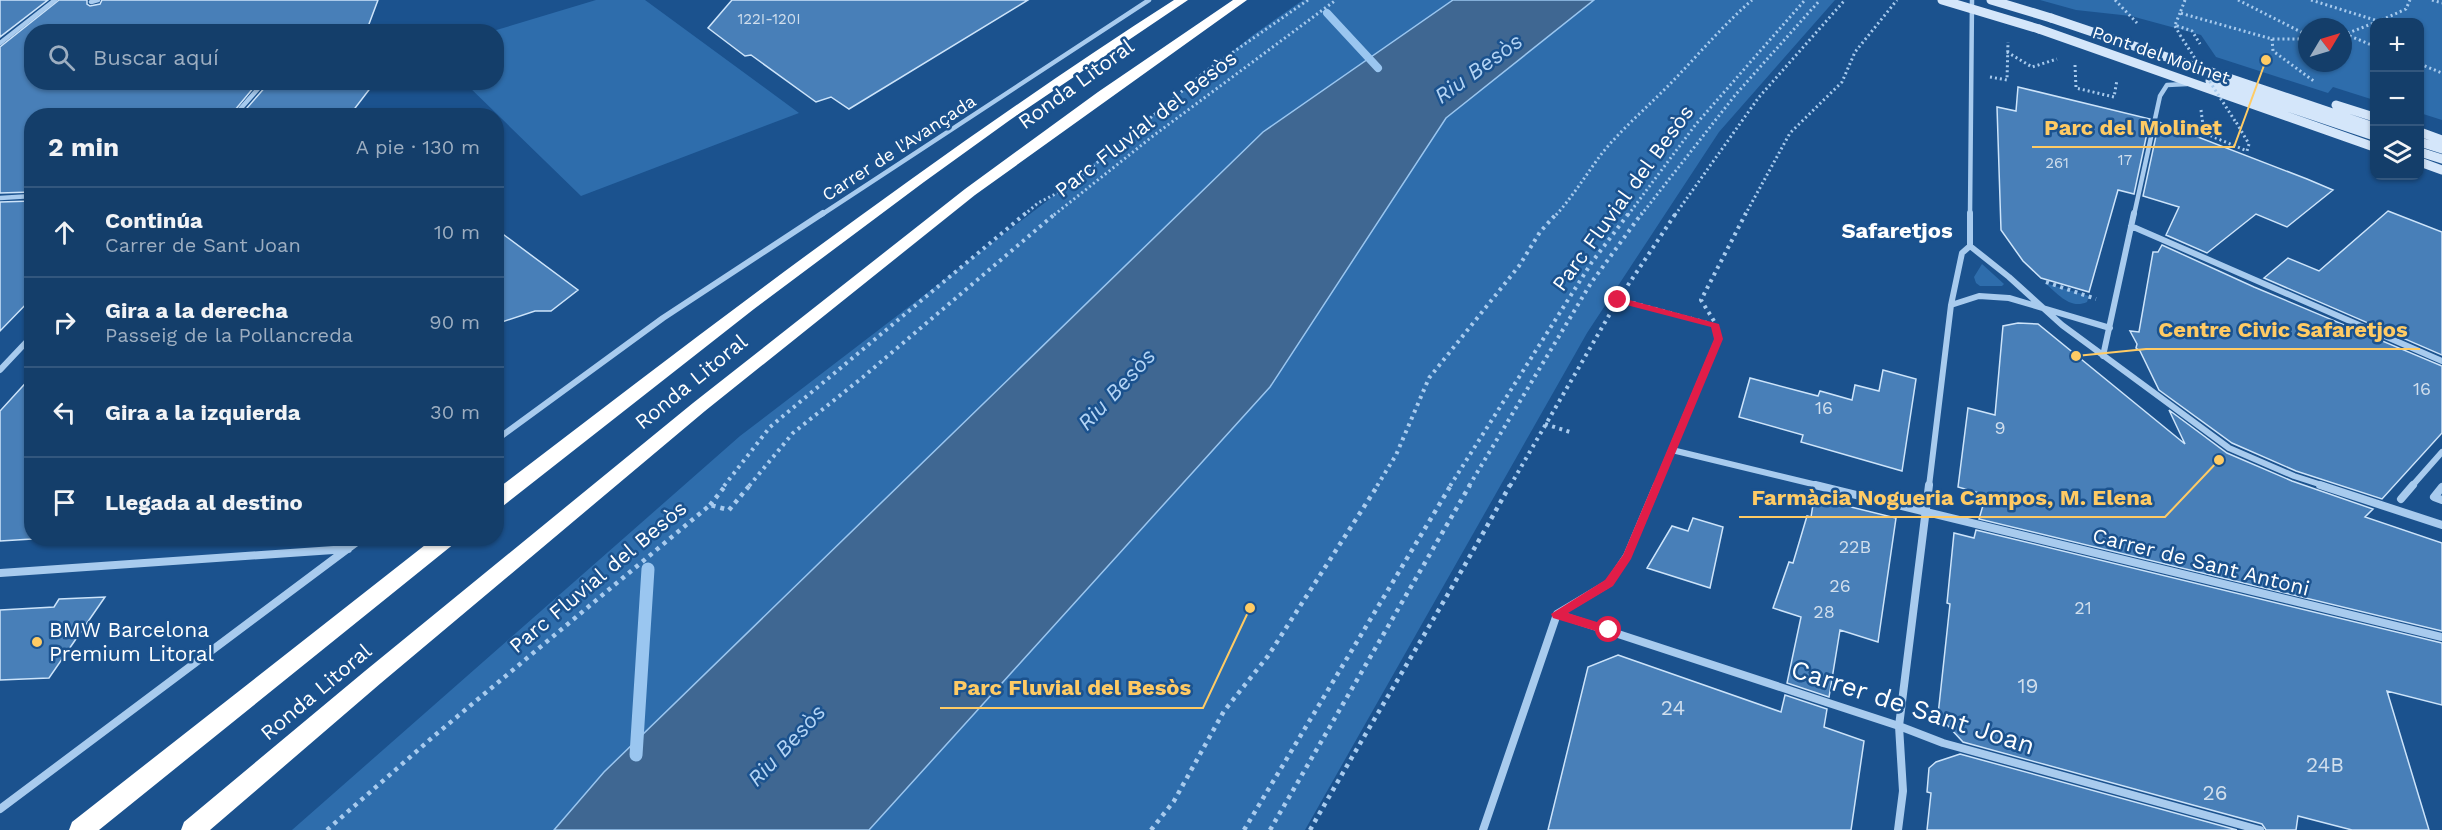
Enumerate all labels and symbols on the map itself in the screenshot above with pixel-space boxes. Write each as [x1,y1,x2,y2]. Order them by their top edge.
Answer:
house number: 122I-120I [737,10,801,28]
north arrow [2298,18,2352,72]
street label: Pont del Molinet [2090,21,2233,88]
water label: Riu Besòs [1430,28,1527,109]
street label: Ronda Litoral [1013,33,1139,134]
street label: Parc Fluvial del Besòs [1050,45,1242,202]
street label: Carrer de l'Avançada [818,90,980,205]
street label: Parc Fluvial del Besòs [1547,100,1699,296]
callout: Parc del Molinet [2032,107,2234,147]
text: Parc del Molinet [2044,115,2222,140]
house number: 17 [2118,151,2132,169]
house number: 261 [2045,154,2069,172]
district label: Safaretjos [1841,218,1953,243]
route end [1604,286,1630,312]
callout: Centre Civic Safaretjos [2146,309,2420,349]
text: Centre Civic Safaretjos [2158,317,2408,342]
street label: Ronda Litoral [630,328,752,434]
water label: Riu Besòs [1072,343,1160,435]
house number: 16 [2413,378,2431,399]
house number: 16 [1815,397,1833,418]
house number: 9 [1994,417,2006,438]
callout: Farmàcia Nogueria Campos, M. Elena [1739,477,2165,517]
text: Farmàcia Nogueria Campos, M. Elena [1751,485,2153,510]
street label: Parc Fluvial del Besòs [504,495,692,658]
street label: Carrer de Sant Antoni [2090,522,2312,601]
house number: 22B [1839,536,1871,557]
house number: 26 [1829,575,1851,596]
house number: 21 [2074,597,2092,618]
house number: 28 [1813,601,1835,622]
route start [1595,616,1621,642]
place label: BMW Barcelona Premium Litoral [49,617,215,666]
marker: BMW Barcelona Premium Litoral [30,635,44,649]
street label: Ronda Litoral [255,638,377,745]
street label: Carrer de Sant Joan [1787,653,2039,761]
callout: Parc Fluvial del Besòs [940,668,1203,708]
house number: 19 [2017,673,2039,698]
text: Parc Fluvial del Besòs [953,675,1192,700]
house number: 24 [1661,695,1685,720]
water label: Riu Besòs [742,699,830,791]
house number: 24B [2306,752,2344,777]
house number: 26 [2202,780,2228,805]

